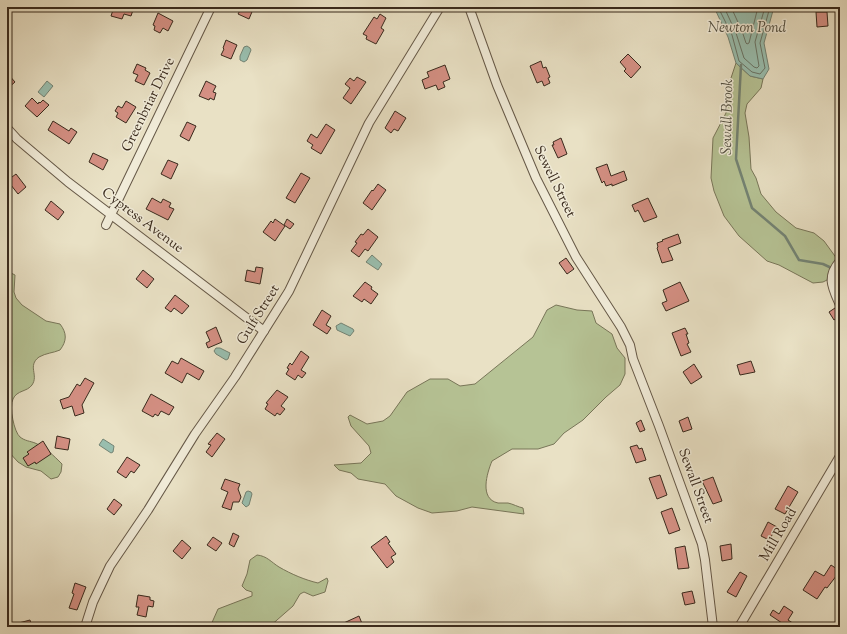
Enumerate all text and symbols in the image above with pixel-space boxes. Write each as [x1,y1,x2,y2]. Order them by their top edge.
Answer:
water label: Newton Pond [708,18,787,39]
street label: Greenbriar Drive [117,54,181,156]
water label: Sewall Brook [717,79,739,155]
street label: Sewell Street [528,143,580,222]
street label: Cypress Avenue [97,183,187,259]
street label: Gulf Street [233,281,285,349]
street label: Sewall Street [672,446,718,527]
street label: Mill Road [756,504,802,566]

